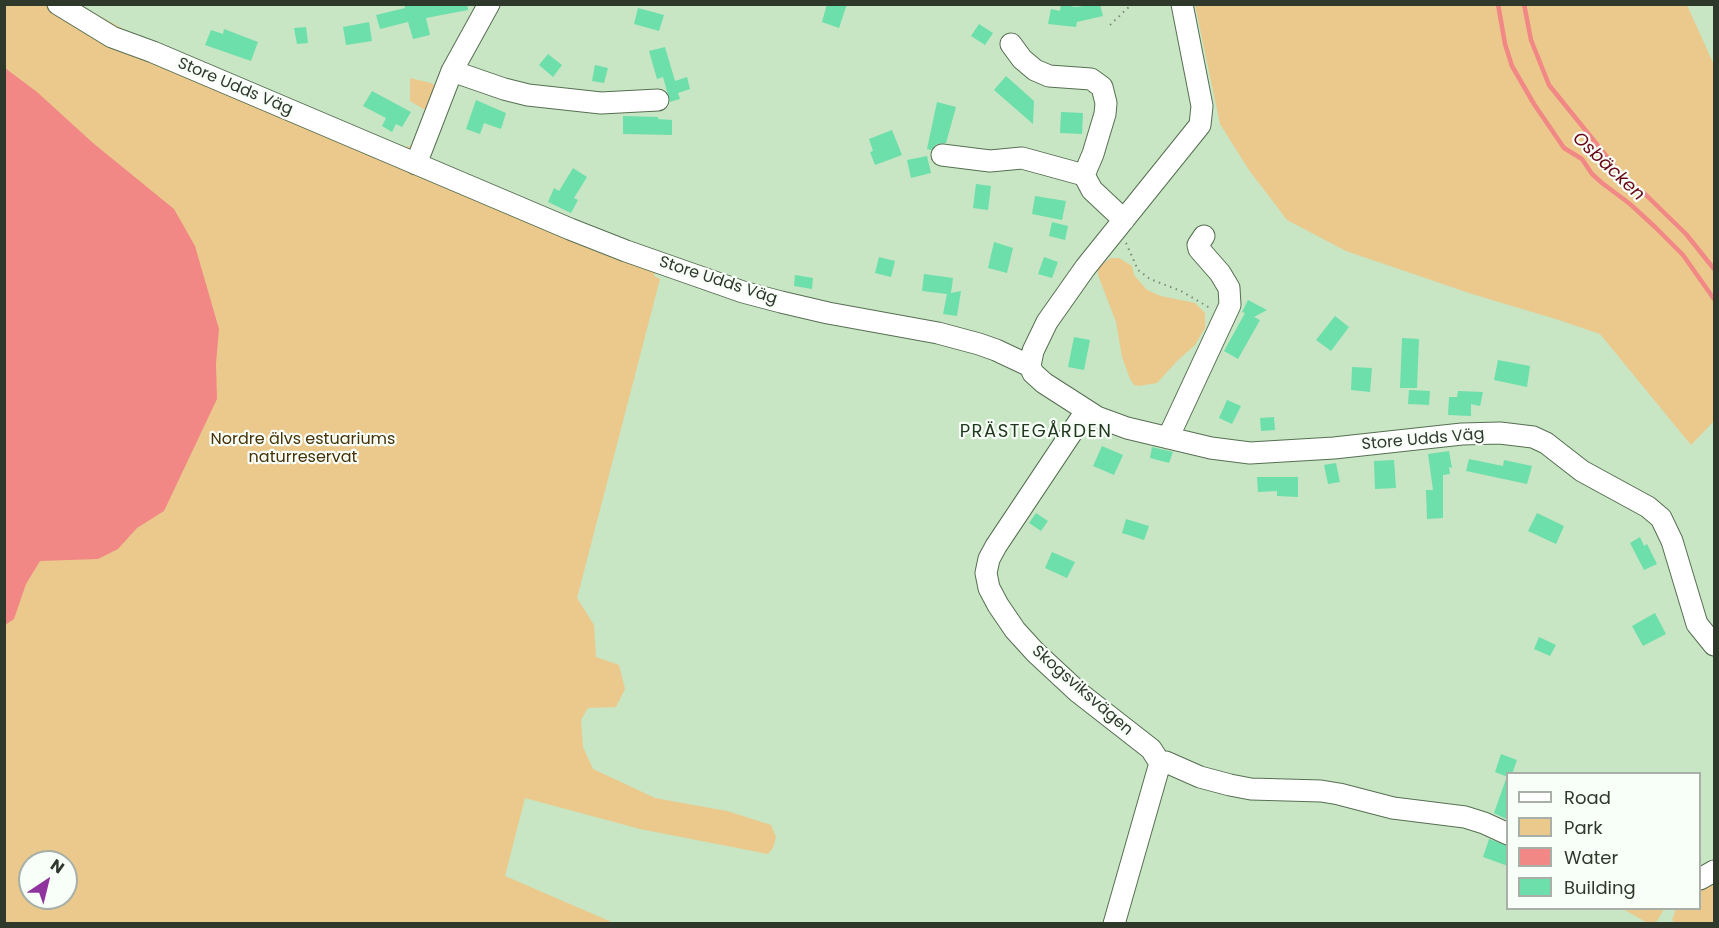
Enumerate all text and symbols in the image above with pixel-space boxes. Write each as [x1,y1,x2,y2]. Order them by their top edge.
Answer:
street label: Store Udds Väg [175,54,295,120]
water label: Osbäcken [1567,128,1649,206]
street label: Store Udds Väg [656,253,780,309]
district label: PRÄSTEGÅRDEN [960,421,1112,443]
street label: Store Udds Väg [1361,425,1485,455]
park label: Nordre älvs estuariums naturreservat [211,430,395,468]
street label: Skogsviksvägen [1028,642,1136,740]
legend [1506,772,1701,910]
text: Road [1564,785,1611,810]
text: Park [1564,815,1603,840]
text: Water [1564,845,1618,870]
north arrow [18,850,78,910]
text: N [46,854,69,879]
text: Building [1564,875,1636,900]

